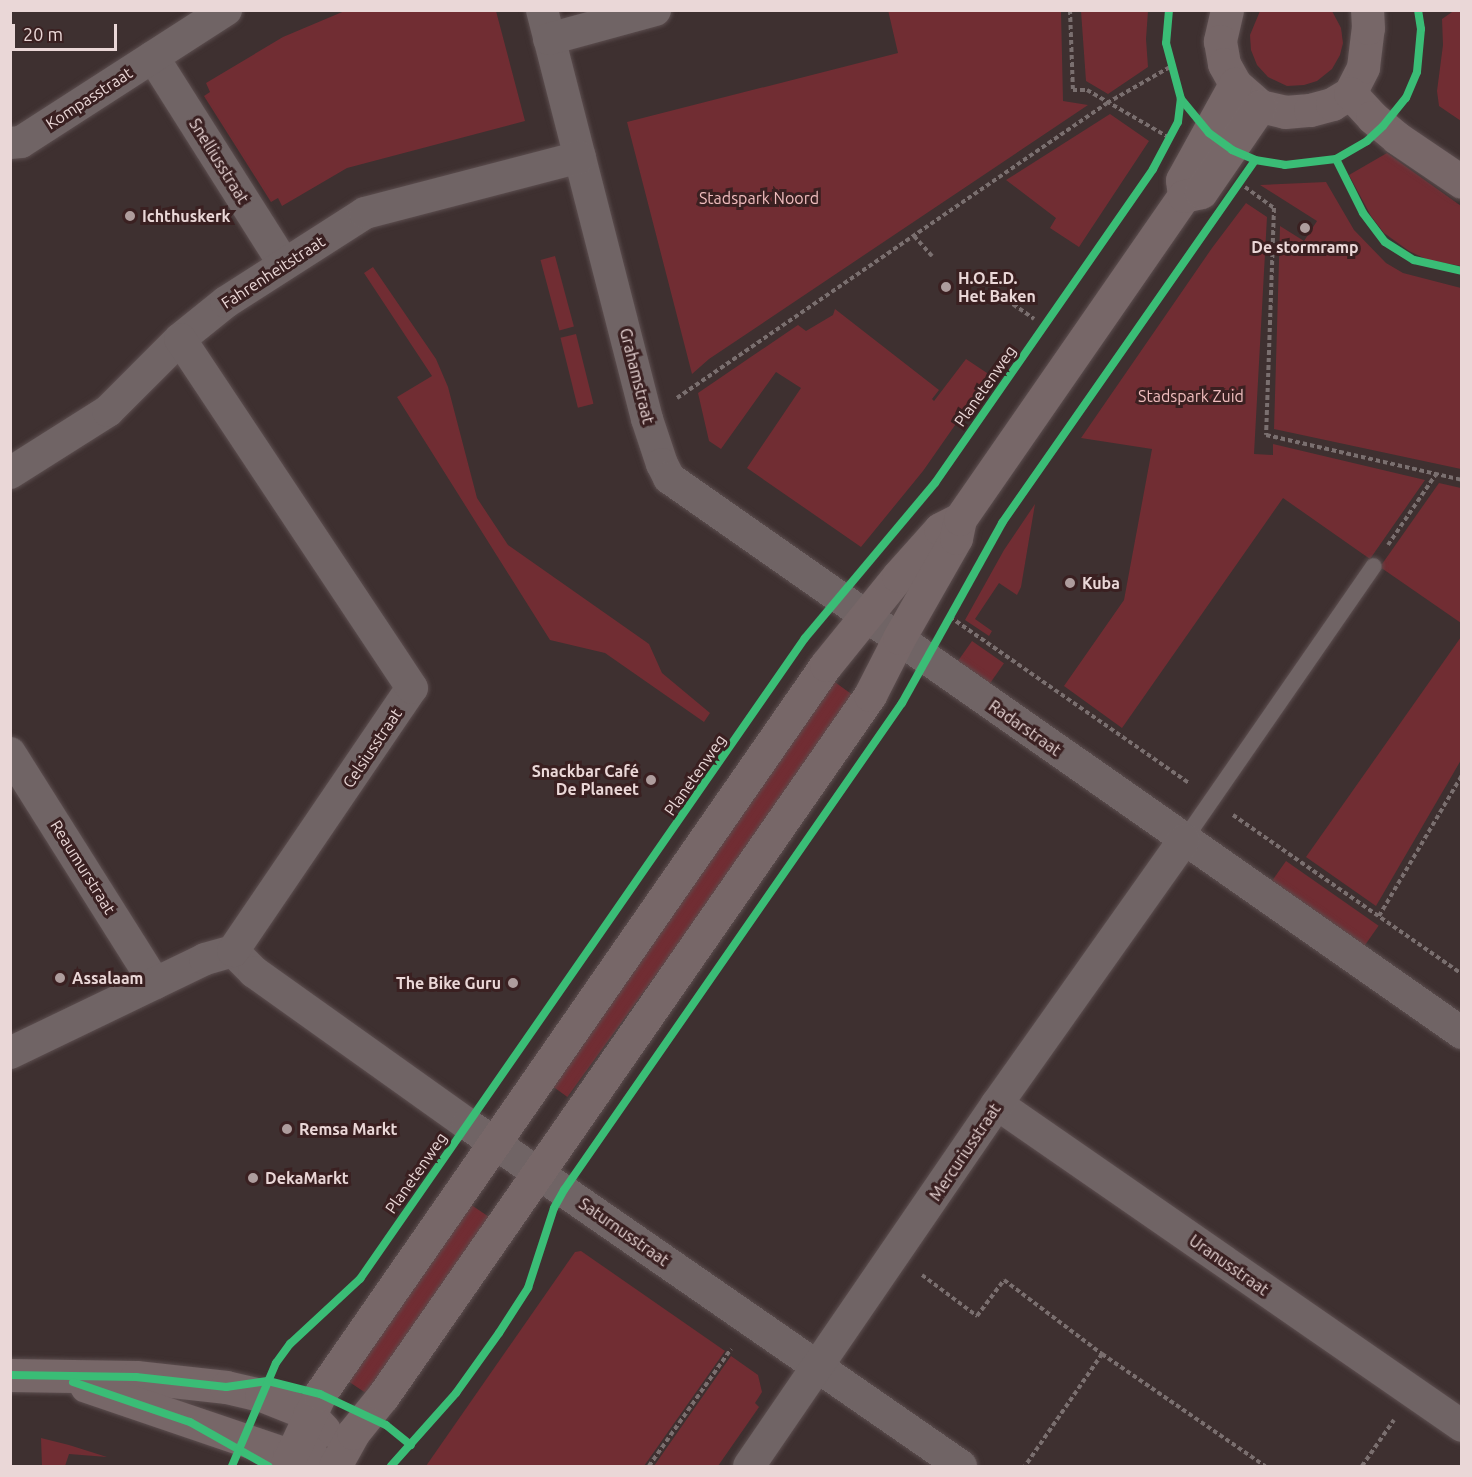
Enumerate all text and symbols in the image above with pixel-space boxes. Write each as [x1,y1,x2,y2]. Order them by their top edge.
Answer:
scale bar [15,12,120,50]
text: 20 m [23,24,63,44]
street label: Kompasstraat [42,63,136,133]
street label: Snelliusstraat [185,115,253,207]
park label: Stadspark Noord [699,188,819,208]
place label: Ichthuskerk [142,206,230,226]
marker: Ichthuskerk [123,209,137,223]
marker: De stormramp [1298,221,1312,235]
street label: Fahrenheitstraat [218,231,328,313]
place label: De stormramp [1251,237,1359,257]
place label: H.O.E.D. Het Baken [958,268,1036,306]
marker: H.O.E.D. Het Baken [939,280,953,294]
street label: Grahamstraat [616,326,658,426]
street label: Planetenweg [950,342,1020,430]
park label: Stadspark Zuid [1138,386,1244,406]
place label: Kuba [1082,573,1120,593]
marker: Kuba [1063,576,1077,590]
street label: Radarstraat [985,696,1065,760]
street label: Celsiusstraat [338,705,406,791]
street label: Planetenweg [660,731,730,819]
place label: Snackbar Café De Planeet [532,761,639,799]
marker: Snackbar Café De Planeet [644,773,658,787]
street label: Reaumurstraat [46,816,120,918]
place label: Assalaam [72,968,143,988]
marker: Assalaam [53,971,67,985]
place label: The Bike Guru [396,973,501,993]
marker: The Bike Guru [506,976,520,990]
street label: Mercuriusstraat [925,1100,1005,1204]
place label: Remsa Markt [299,1119,397,1139]
marker: Remsa Markt [280,1122,294,1136]
street label: Planetenweg [381,1129,451,1217]
place label: DekaMarkt [265,1168,349,1188]
marker: DekaMarkt [246,1171,260,1185]
street label: Saturnusstraat [575,1194,673,1270]
street label: Uranusstraat [1186,1231,1272,1299]

